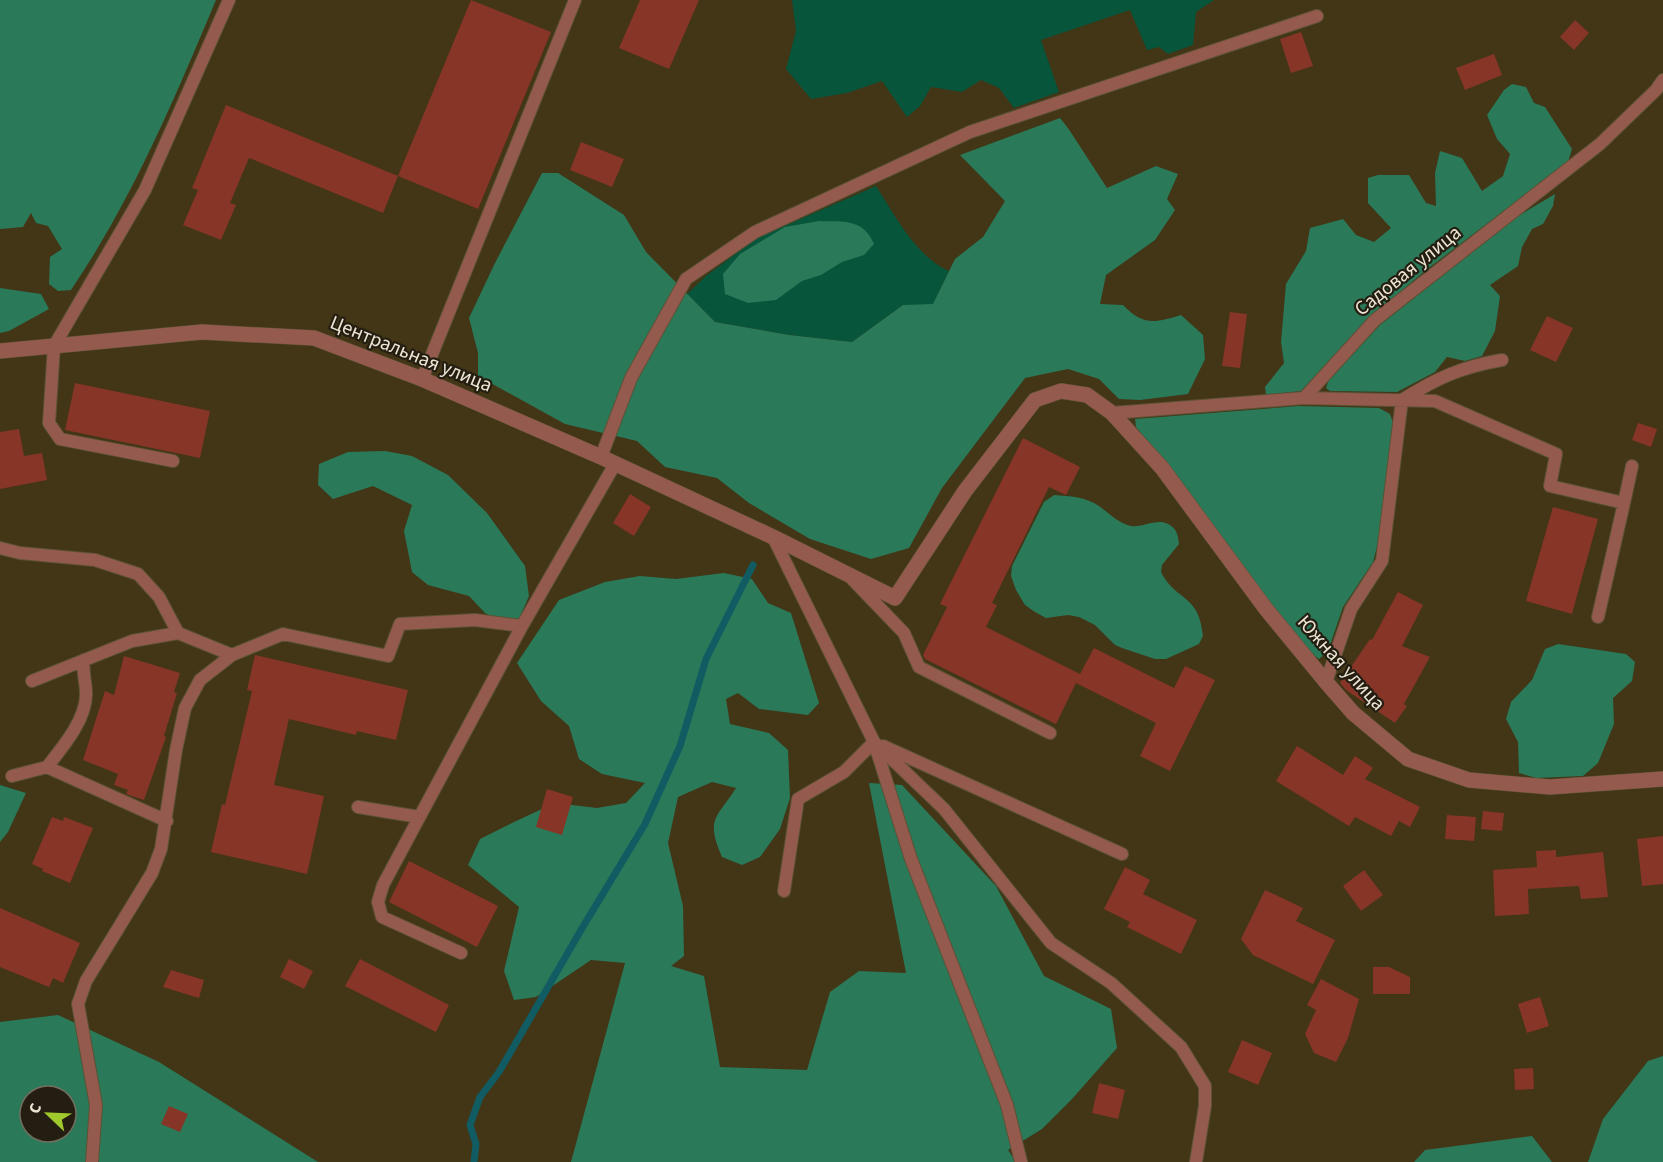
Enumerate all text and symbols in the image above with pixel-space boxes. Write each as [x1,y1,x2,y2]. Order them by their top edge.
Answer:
street label: Садовая улица [1349,219,1467,323]
street label: Центральная улица [326,309,496,399]
street label: Южная улица [1290,609,1392,717]
north arrow [18,1084,78,1144]
text: С [23,1100,47,1117]

